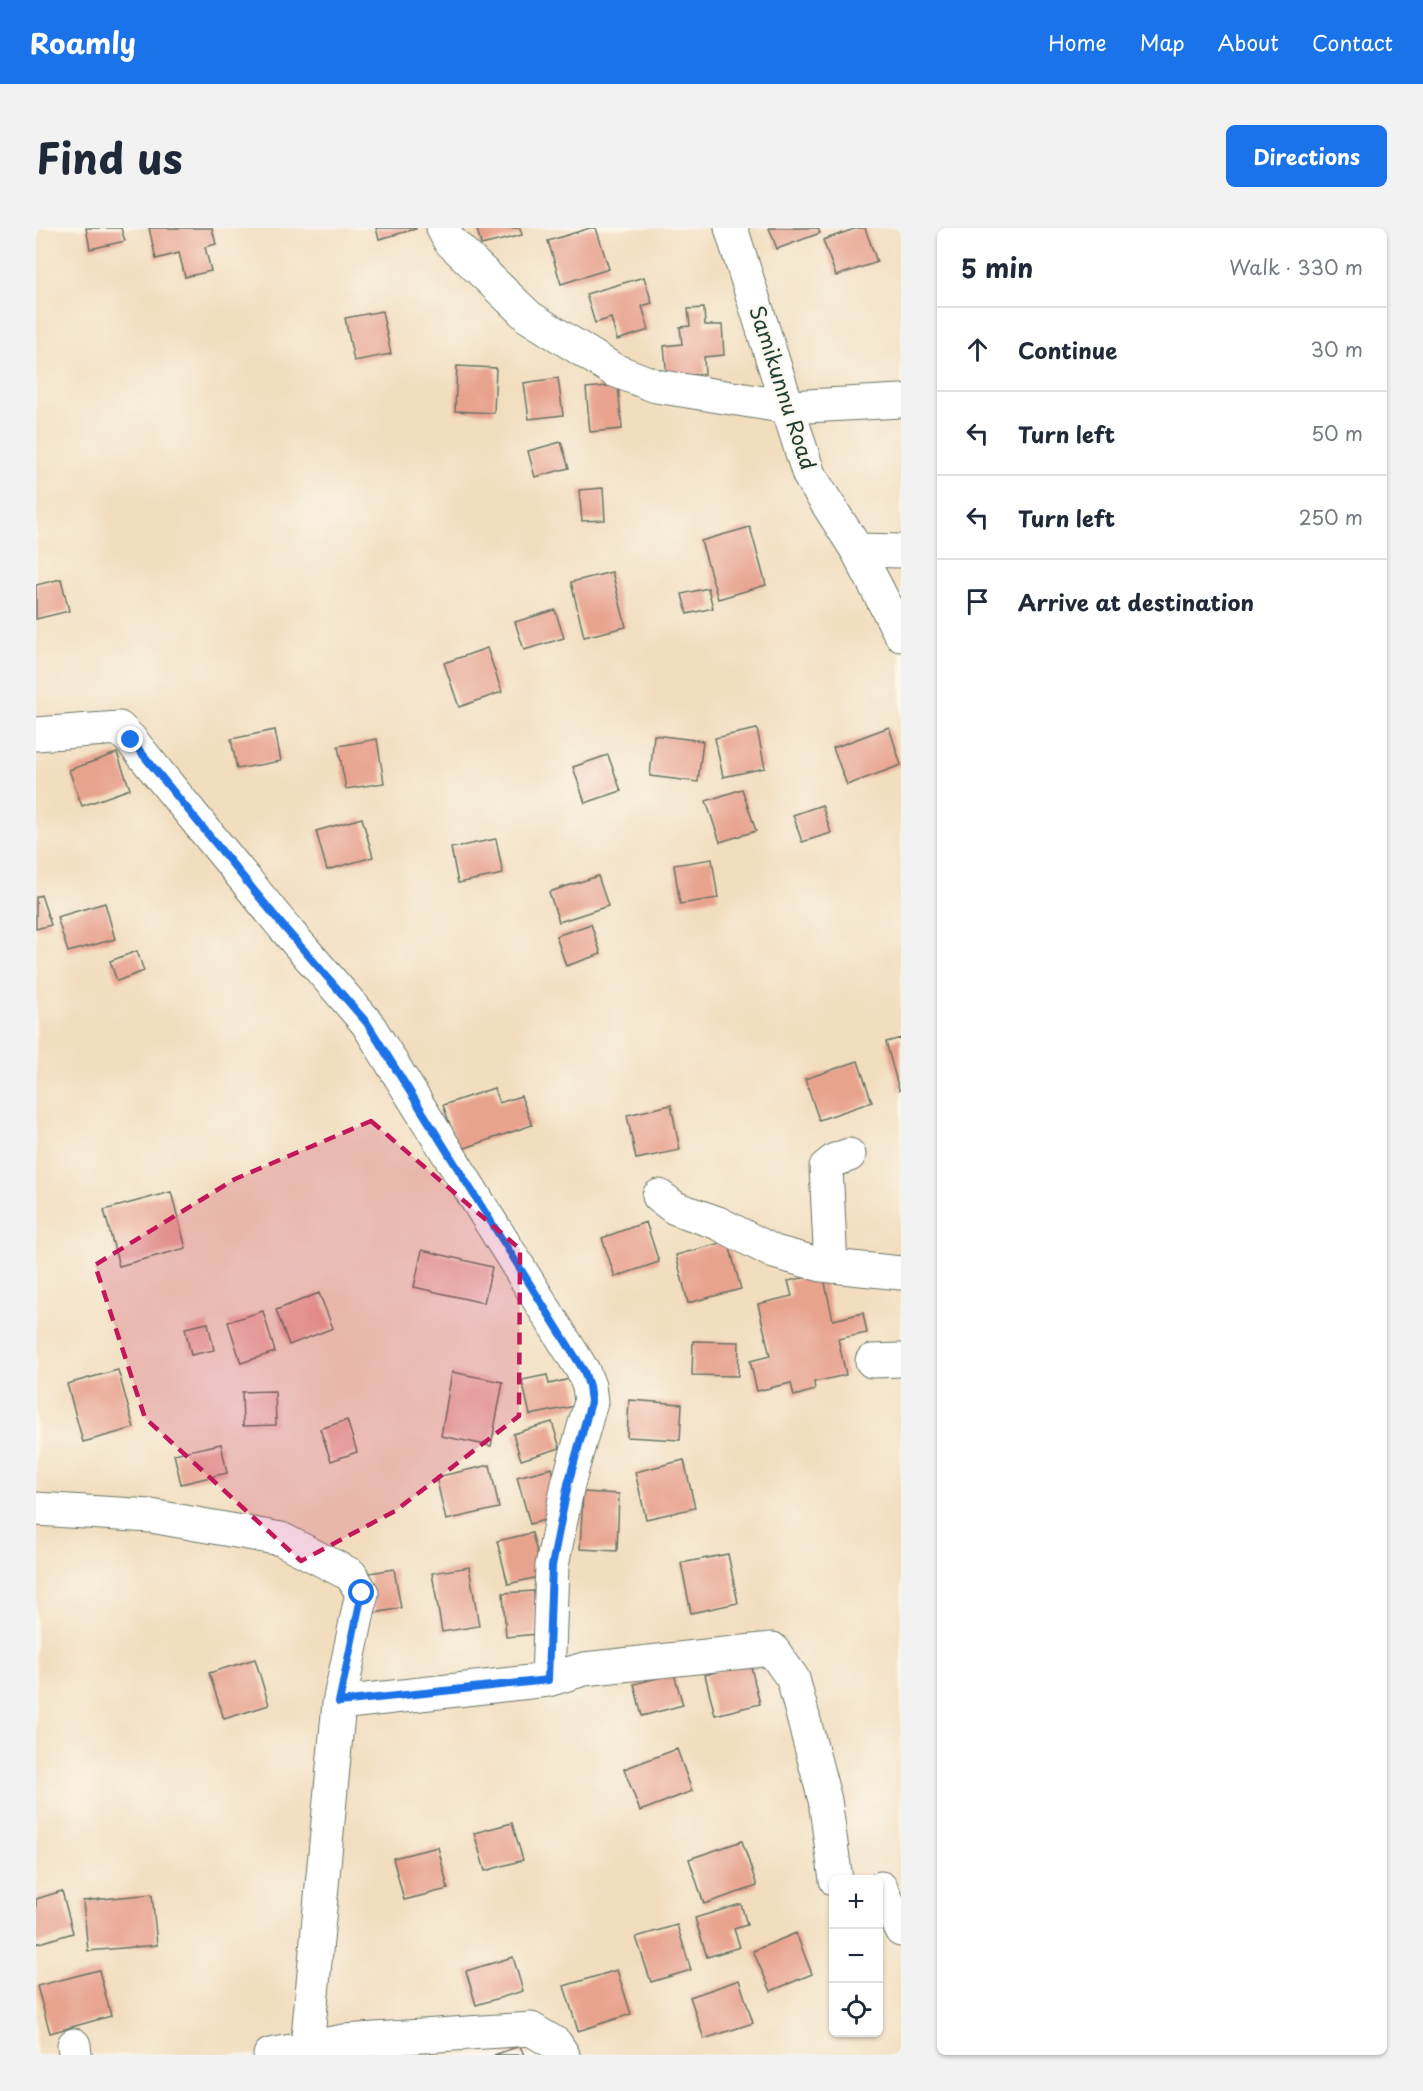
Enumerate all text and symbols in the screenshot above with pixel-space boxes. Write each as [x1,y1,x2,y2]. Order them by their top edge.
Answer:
text: Roamly [30,21,136,64]
text: Home [1048,26,1107,58]
text: Map [1140,26,1185,58]
text: About [1218,26,1279,58]
text: Contact [1312,26,1393,58]
text: Find us [36,125,183,188]
button: Directions [1226,125,1387,187]
text: 5 min [961,248,1033,287]
text: Walk · 330 m [1229,252,1363,282]
street label: Samikunnu Road [742,301,825,473]
icon: ahead [961,333,994,366]
text: Continue [1018,333,1117,366]
text: 30 m [1310,334,1363,364]
icon: left [961,417,994,450]
text: Turn left [1018,417,1115,450]
text: 50 m [1311,418,1363,448]
icon: left [961,501,994,534]
text: Turn left [1018,501,1115,534]
text: 250 m [1299,502,1363,532]
icon: arrive [961,585,994,618]
text: Arrive at destination [1018,585,1254,618]
route end [117,726,143,752]
route start [348,1579,374,1605]
map controls [829,1875,883,2037]
button: + [829,1875,883,1929]
button: − [829,1929,883,1983]
button: locate [829,1983,883,2037]

